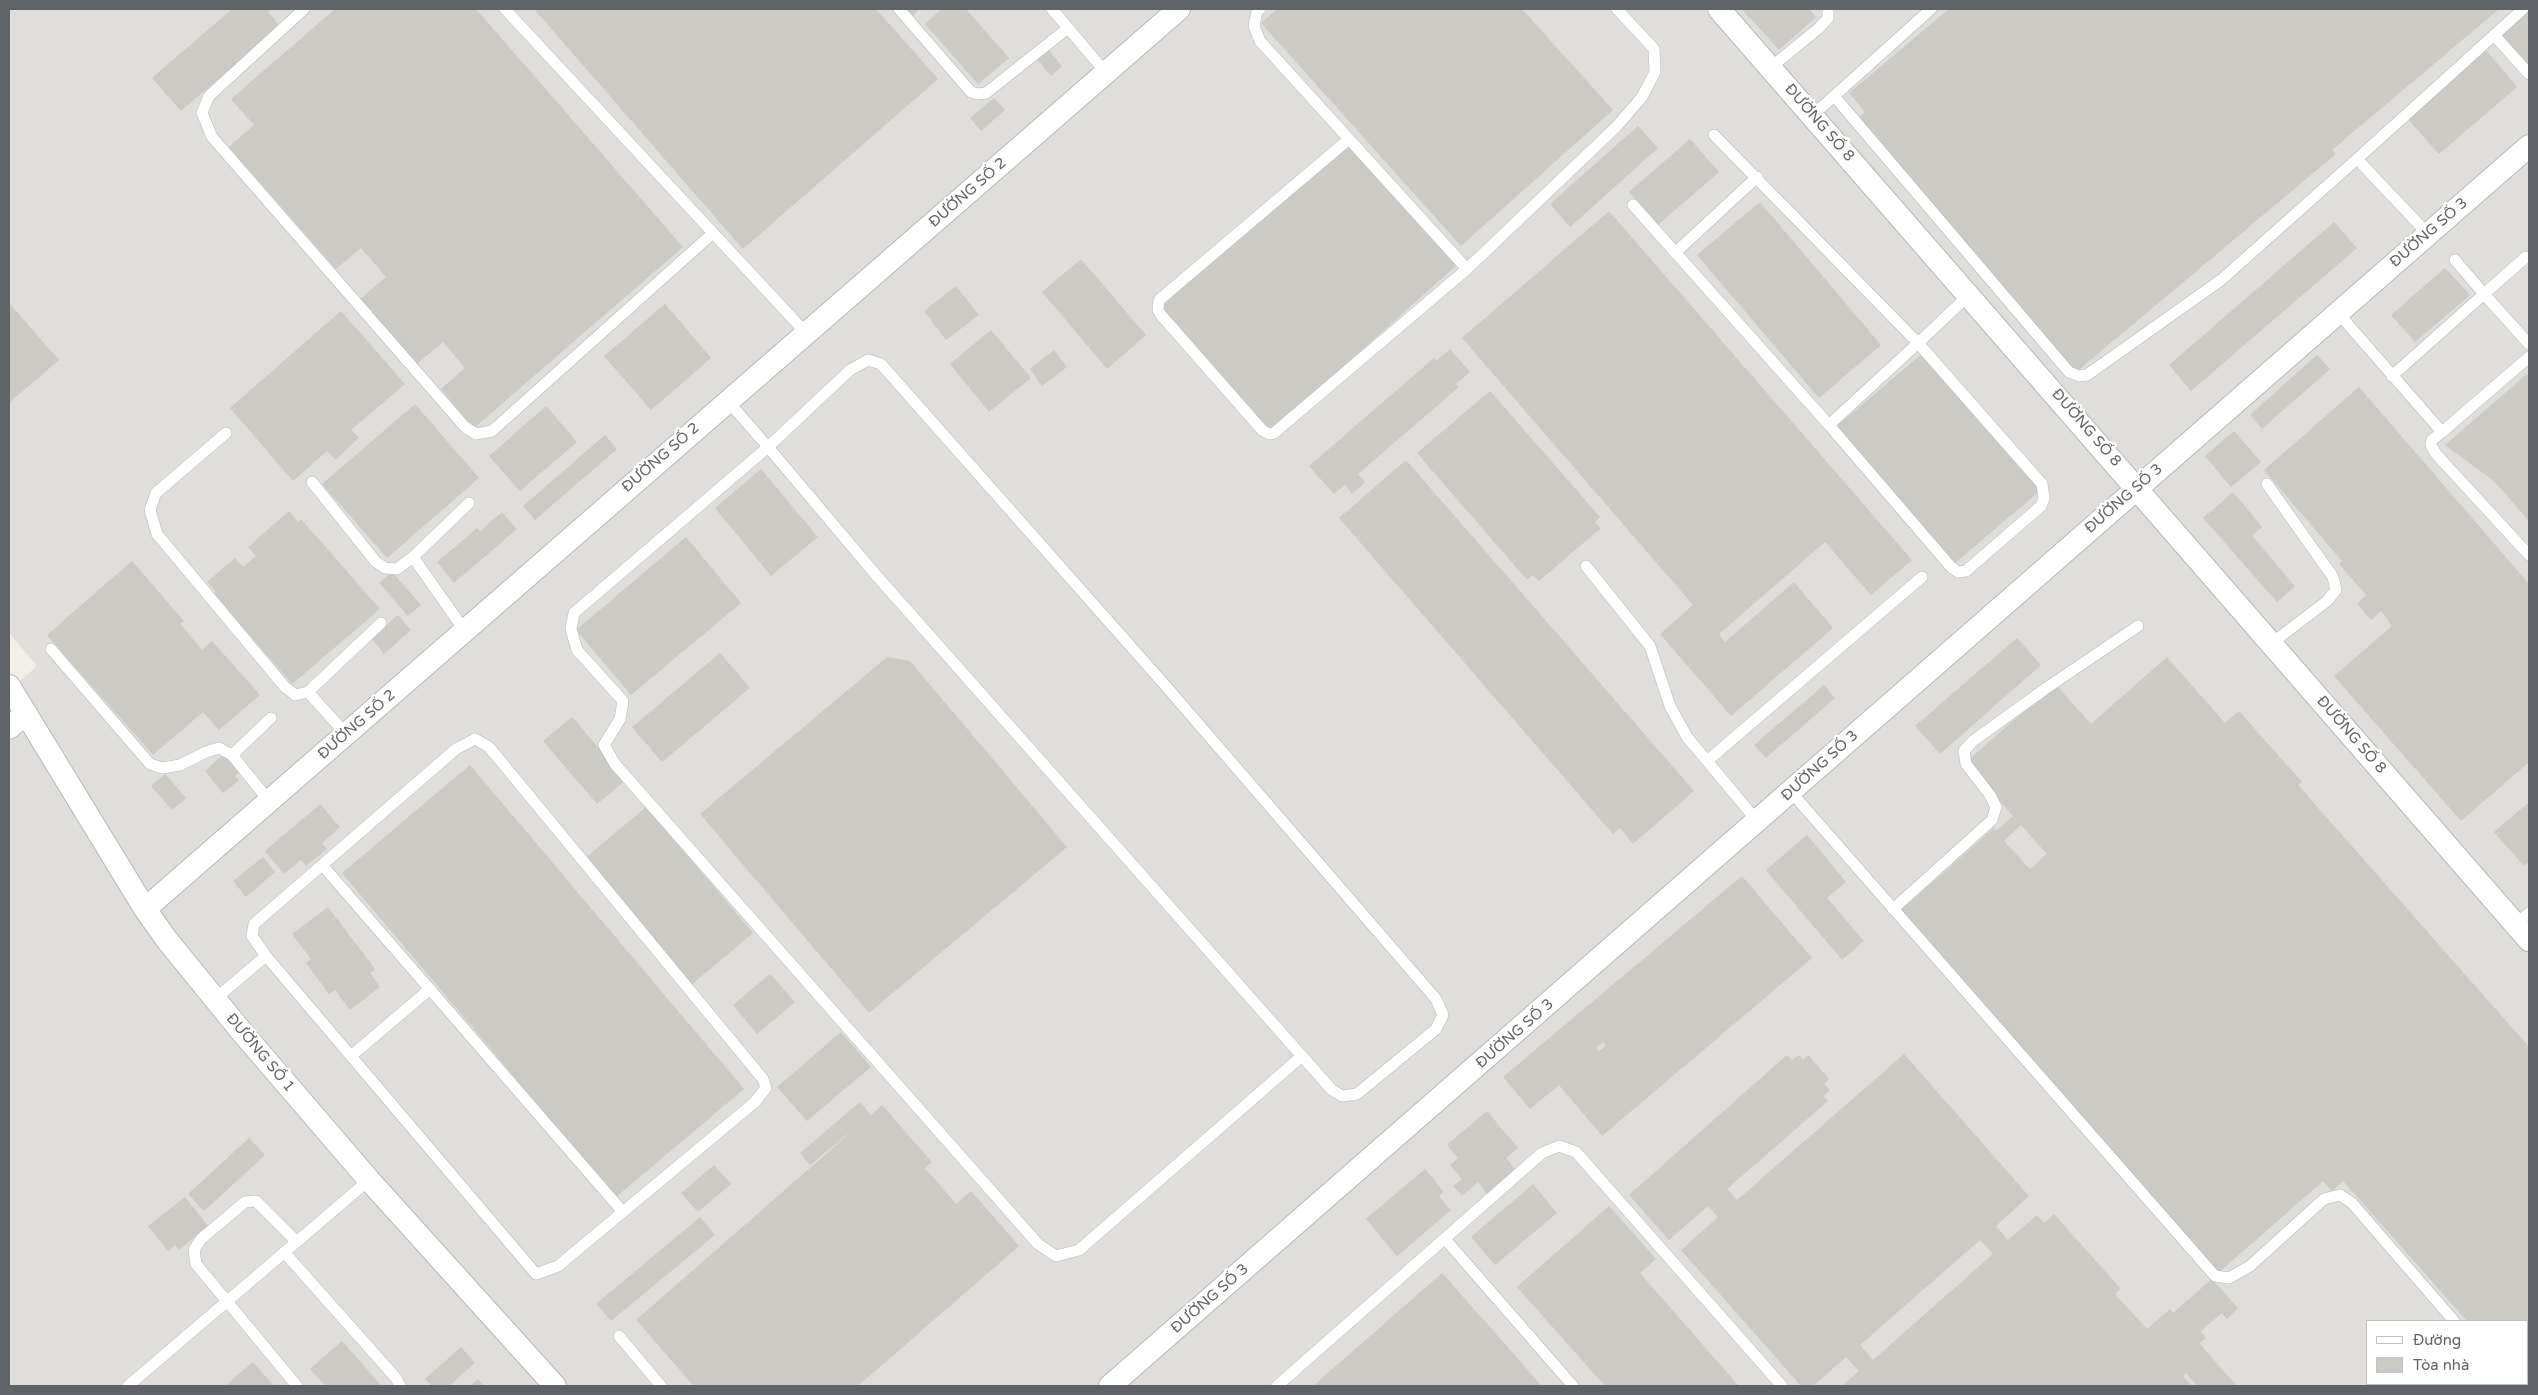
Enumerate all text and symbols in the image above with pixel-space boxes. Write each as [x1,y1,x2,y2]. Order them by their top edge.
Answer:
street label: ĐƯỜNG SỐ 8 [1780,80,1858,166]
street label: ĐƯỜNG SỐ 2 [925,154,1011,232]
street label: ĐƯỜNG SỐ 3 [2386,194,2472,272]
street label: ĐƯỜNG SỐ 8 [2047,385,2125,471]
street label: ĐƯỜNG SỐ 2 [618,419,704,497]
street label: ĐƯỜNG SỐ 3 [2081,460,2167,538]
street label: ĐƯỜNG SỐ 2 [314,686,400,764]
street label: ĐƯỜNG SỐ 8 [2312,692,2390,778]
street label: ĐƯỜNG SỐ 3 [1778,727,1862,805]
street label: ĐƯỜNG SỐ 3 [1472,995,1558,1073]
street label: ĐƯỜNG SỐ 1 [222,1010,298,1096]
street label: ĐƯỜNG SỐ 3 [1167,1260,1253,1338]
legend [2366,1320,2528,1385]
text: Đường [2413,1331,2461,1349]
text: Tòa nhà [2413,1356,2469,1374]

